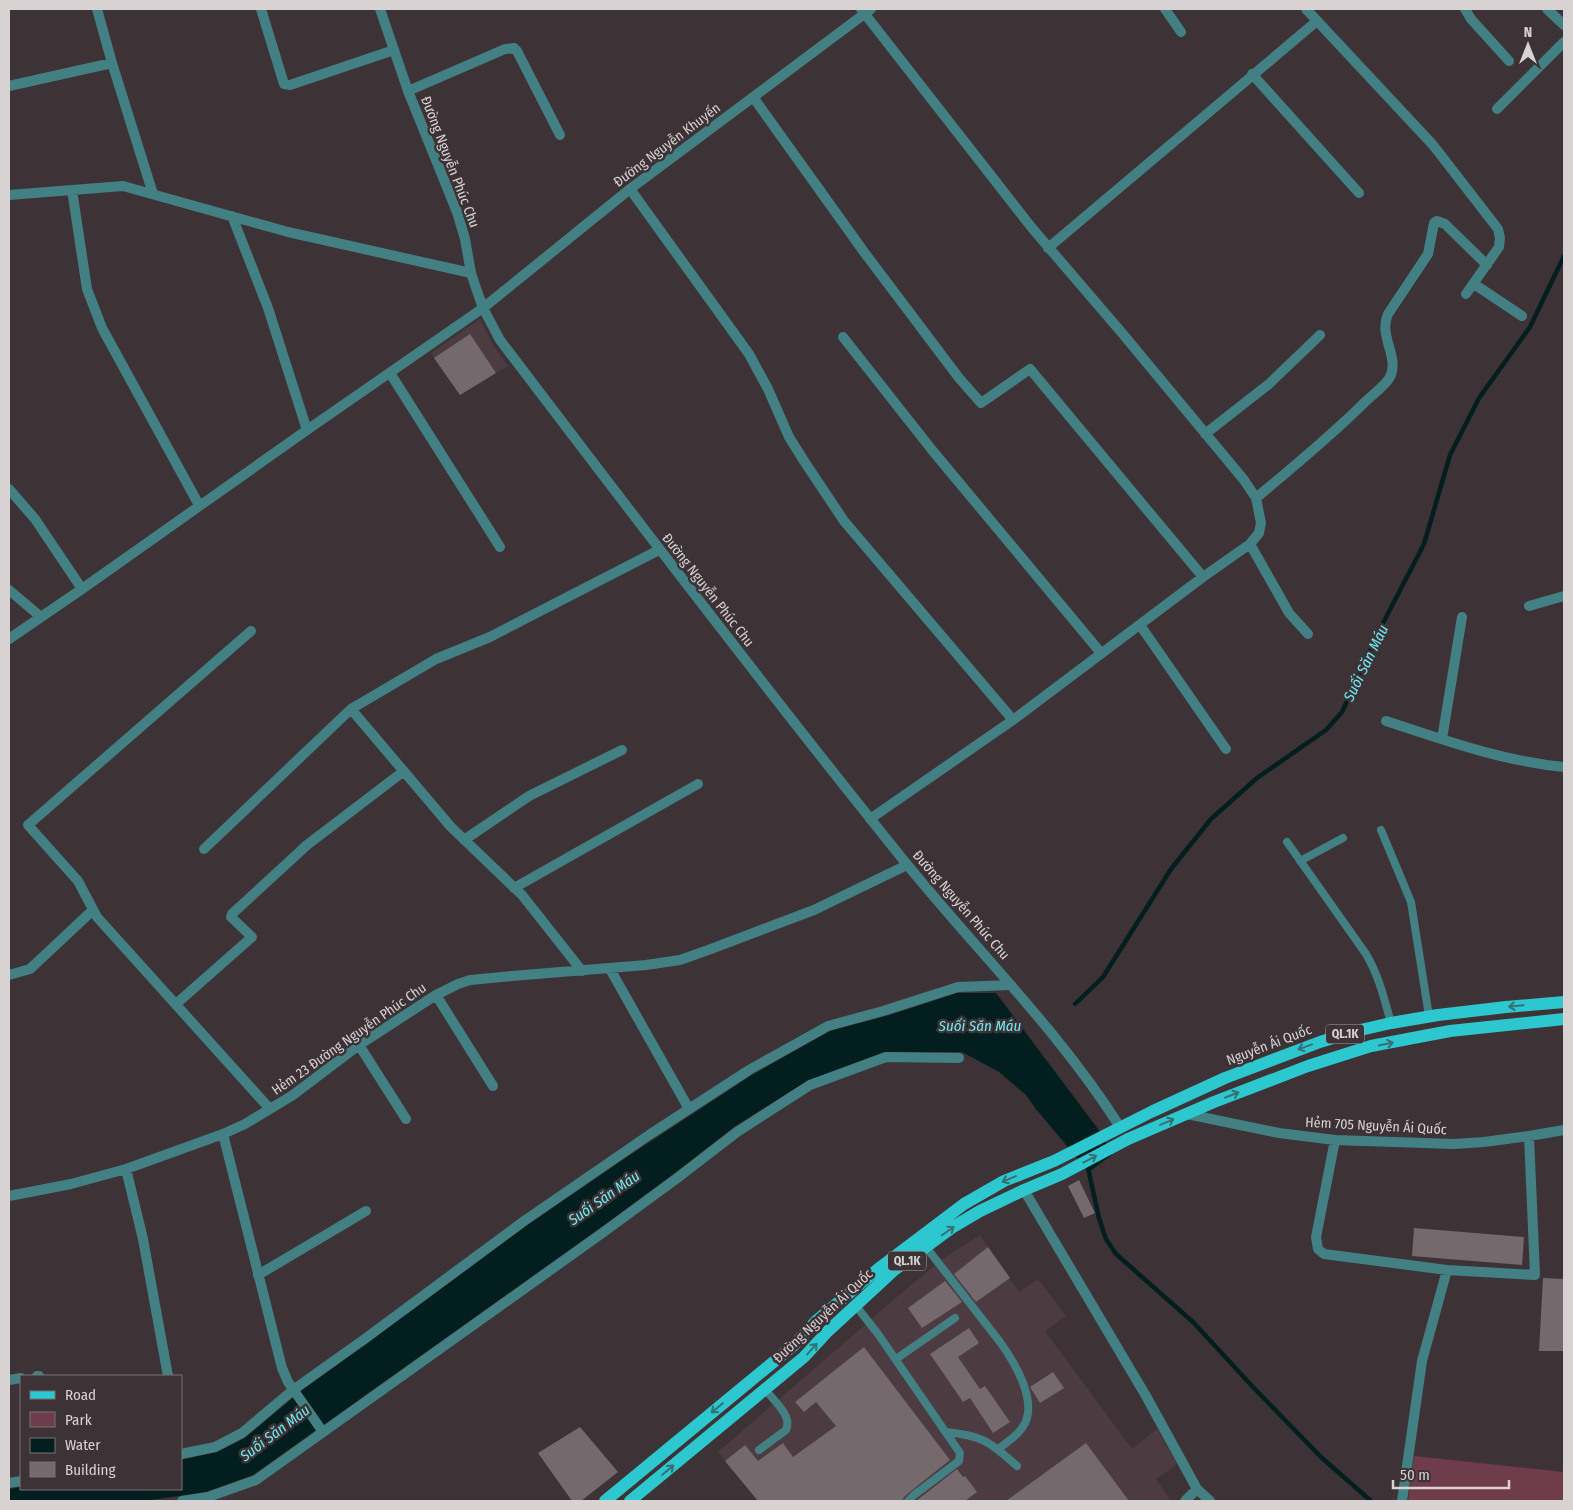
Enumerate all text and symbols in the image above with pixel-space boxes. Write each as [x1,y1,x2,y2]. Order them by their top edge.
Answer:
north arrow [1503,20,1553,70]
text: N [1524,24,1532,41]
street label: Đường Nguyễn Phúc Chu [417,94,483,230]
street label: Đường Nguyễn Khuyến [610,99,724,191]
street label: Đường Nguyễn Phúc Chu [658,530,758,650]
water label: Suối Săn Máu [1339,622,1392,705]
street label: Đường Nguyễn Phúc Chu [909,847,1013,963]
street label: Hẻm 23 Đường Nguyễn Phúc Chu [269,979,429,1099]
one-way arrow [1508,1001,1524,1011]
water label: Suối Săn Máu [938,1017,1022,1035]
street label: Nguyễn Ái Quốc [1224,1020,1314,1069]
road number: QL.1K [1326,1024,1364,1044]
one-way arrow [1378,1038,1394,1048]
one-way arrow [1298,1043,1314,1052]
one-way arrow [1224,1090,1240,1099]
street label: Hẻm 705 Nguyễn Ái Quốc [1305,1113,1447,1138]
one-way arrow [1159,1117,1174,1127]
one-way arrow [1082,1154,1096,1164]
water label: Suối Săn Máu [564,1167,643,1230]
one-way arrow [1002,1175,1017,1185]
one-way arrow [940,1226,954,1236]
road number: QL.1K [888,1252,926,1270]
street label: Đường Nguyễn Ái Quốc [769,1265,876,1367]
one-way arrow [806,1342,818,1355]
legend [20,1375,182,1490]
text: Road [65,1386,96,1404]
water label: Suối Săn Máu [236,1401,314,1466]
one-way arrow [711,1403,724,1414]
text: Park [65,1411,92,1429]
text: Water [65,1436,101,1454]
scale bar [1393,1458,1509,1490]
text: Building [65,1461,116,1479]
one-way arrow [661,1465,674,1476]
text: 50 m [1400,1466,1430,1484]

